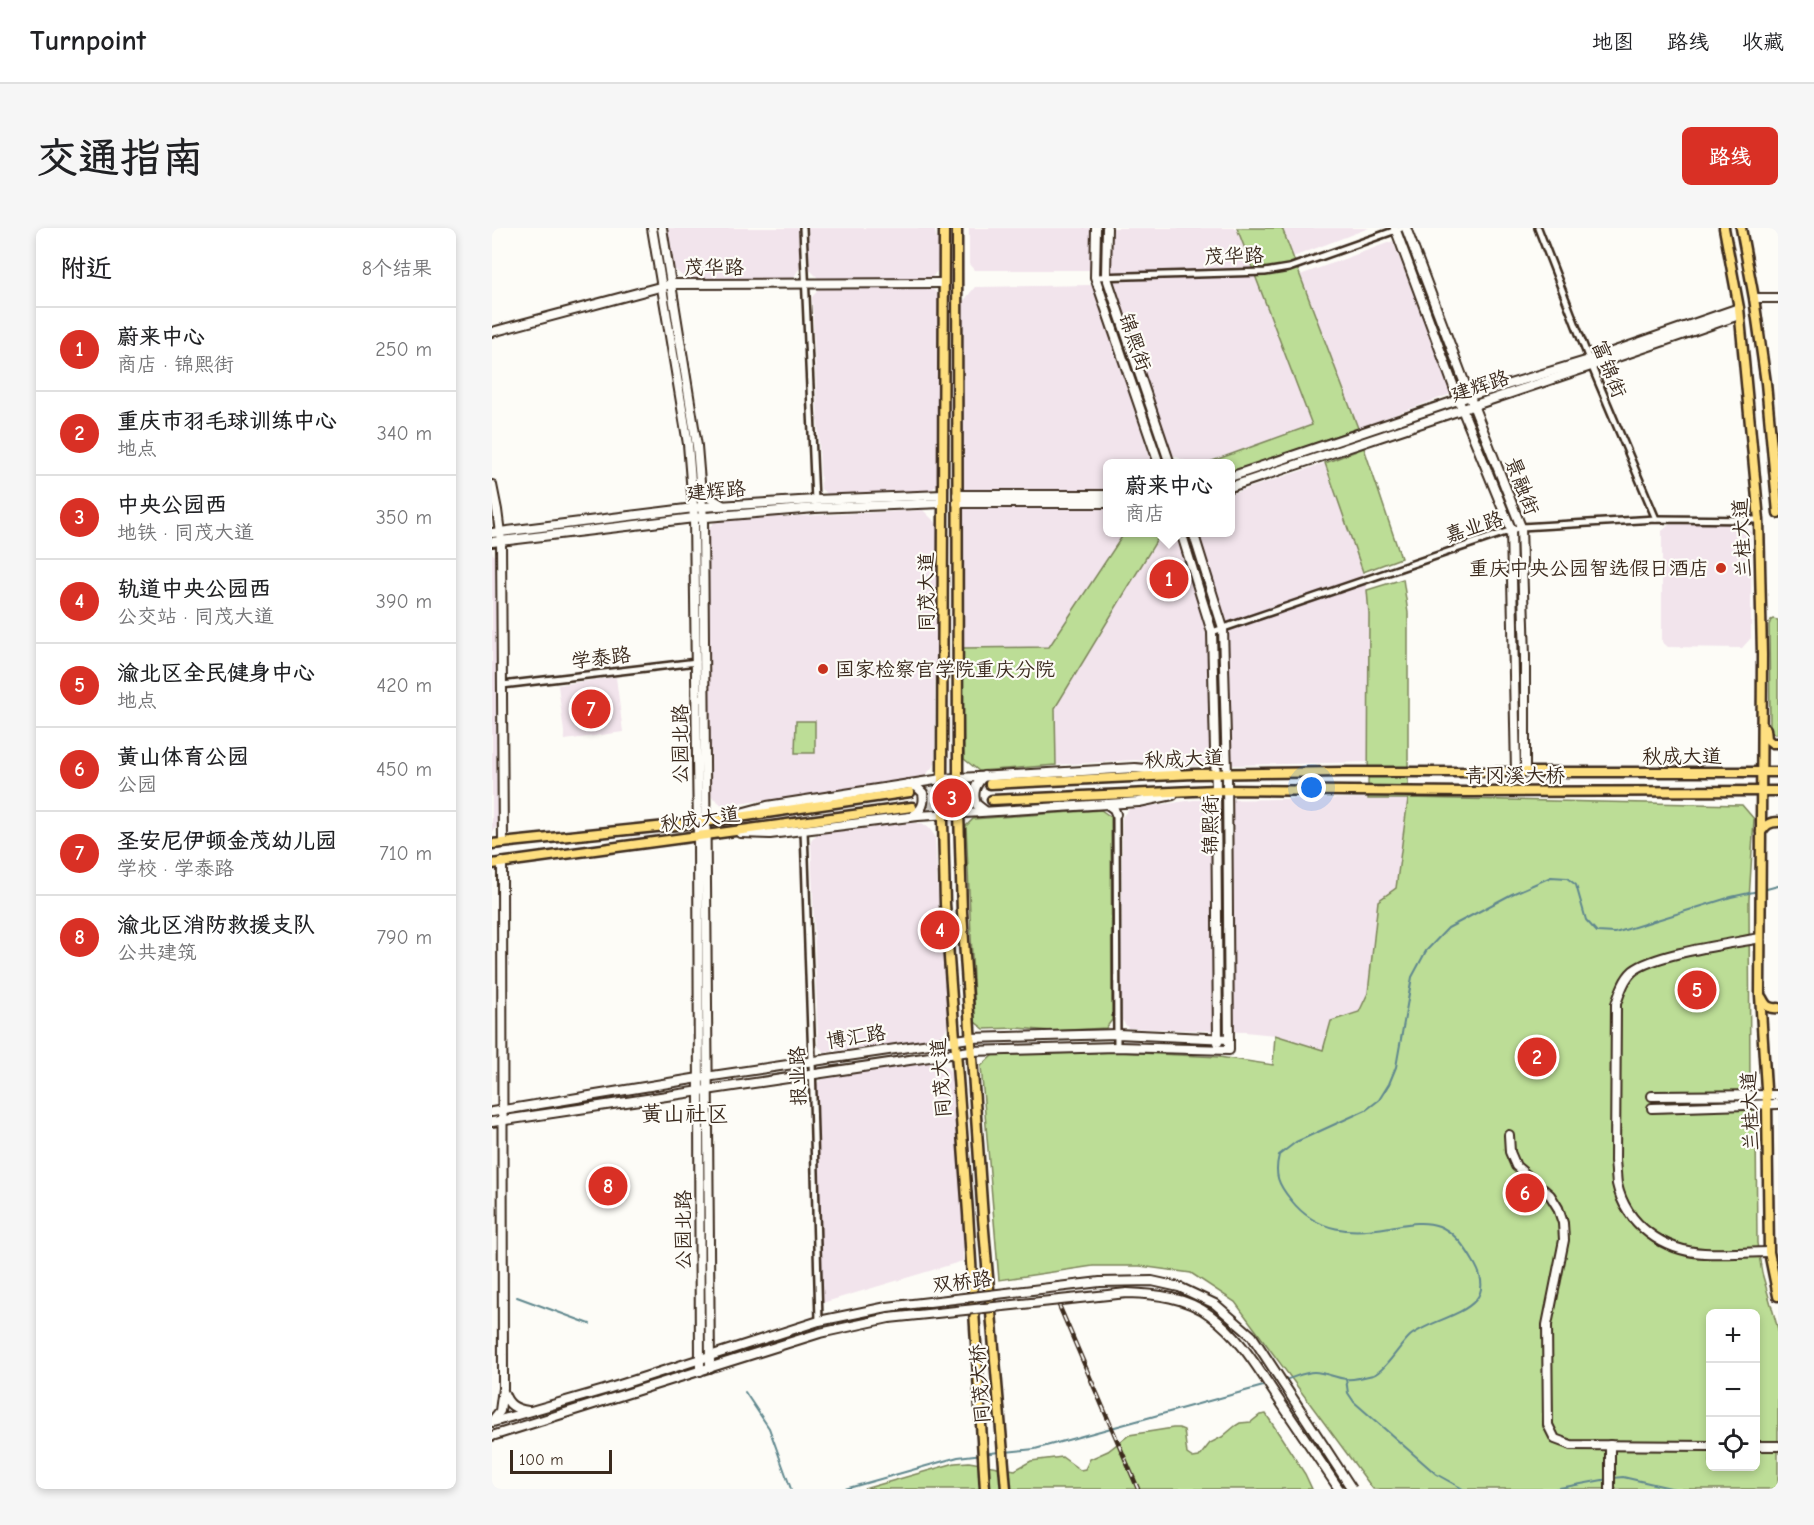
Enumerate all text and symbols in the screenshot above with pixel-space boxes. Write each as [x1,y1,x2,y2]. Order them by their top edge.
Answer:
text: Turnpoint [30,25,146,57]
text: 地图 [1592,30,1634,54]
text: 路线 [1667,30,1709,54]
text: 收藏 [1742,30,1784,54]
button: 路线 [1682,127,1778,185]
text: 交通指南 [36,134,204,183]
street label: 茂华路 [1204,243,1265,269]
text: 附近 [60,254,112,284]
street label: 茂华路 [684,256,745,279]
text: 8个结果 [362,257,432,280]
street label: 锦熙街 [1114,310,1156,374]
text: 蔚来中心 [117,324,205,350]
street label: 富锦街 [1587,337,1631,401]
text: 1 [76,338,83,361]
text: 250 m [375,338,432,361]
text: 商店 · 锦熙街 [117,353,234,376]
street label: 建辉路 [1448,365,1513,406]
text: 重庆市羽毛球训练中心 [117,408,337,434]
text: 2 [75,422,84,445]
text: 340 m [377,422,432,445]
text: 地点 [117,437,157,460]
street label: 景融街 [1501,454,1543,518]
popup [1103,459,1235,537]
text: 蔚来中心 [1125,473,1213,499]
street label: 建辉路 [685,477,748,505]
text: 中央公园西 [117,492,227,518]
street label: 兰桂大道 [1728,497,1756,579]
text: 商店 [1125,502,1165,525]
text: 3 [75,506,84,529]
text: 350 m [376,506,432,529]
street label: 嘉业路 [1442,506,1507,547]
text: 地铁 · 同茂大道 [117,521,254,544]
street label: 同茂大道 [915,552,938,632]
pin: 1 [1150,556,1188,602]
place label: 重庆中央公园智选假日酒店 [1469,557,1709,580]
marker: 重庆中央公园智选假日酒店 [1714,561,1728,575]
text: 轨道中央公园西 [117,576,271,602]
text: 4 [75,590,84,613]
text: 390 m [376,590,432,613]
text: 公交站 · 同茂大道 [117,605,274,628]
street label: 学泰路 [570,643,633,673]
place label: 国家检察官学院重庆分院 [835,658,1055,681]
text: 渝北区全民健身中心 [117,660,315,686]
marker: 国家检察官学院重庆分院 [816,662,830,676]
text: 5 [74,674,85,697]
text: 420 m [376,674,432,697]
pin: 7 [572,686,610,732]
text: 地点 [117,689,157,712]
street label: 公园北路 [669,703,692,784]
text: 黄山体育公园 [117,744,249,770]
street label: 秋成大道 [1642,745,1722,768]
street label: 秋成大道 [1144,746,1224,772]
text: 6 [74,758,85,781]
text: 450 m [376,758,432,781]
street label: 青冈溪大桥 [1465,764,1565,787]
text: 公园 [117,773,157,796]
your location [1297,773,1326,802]
pin: 3 [932,776,972,820]
street label: 锦熙街 [1199,795,1222,855]
street label: 秋成大道 [659,802,741,836]
text: 圣安尼伊顿金茂幼儿园 [117,828,337,854]
text: 7 [75,842,84,865]
text: 710 m [379,842,432,865]
text: 学校 · 学泰路 [117,857,234,880]
pin: 4 [920,908,960,952]
text: 渝北区消防救援支队 [117,912,315,938]
text: 8 [74,926,85,949]
text: 790 m [377,926,432,949]
text: 公共建筑 [117,941,197,964]
pin: 5 [1678,968,1716,1012]
street label: 博汇路 [825,1021,888,1053]
pin: 2 [1518,1034,1556,1080]
street label: 同茂大道 [927,1037,955,1119]
street label: 报业路 [785,1045,811,1106]
street label: 兰桂大道 [1737,1071,1763,1151]
district label: 黄山社区 [641,1101,729,1127]
pin: 8 [588,1164,628,1208]
pin: 6 [1506,1170,1544,1216]
street label: 公园北路 [672,1189,695,1270]
street label: 双桥路 [931,1267,994,1297]
map controls [1706,1309,1760,1471]
button: + [1706,1309,1760,1363]
street label: 同茂大桥 [966,1343,994,1425]
button: − [1706,1363,1760,1417]
button: locate [1706,1417,1760,1471]
scale bar [510,1447,612,1474]
text: 100 m [519,1451,563,1469]

